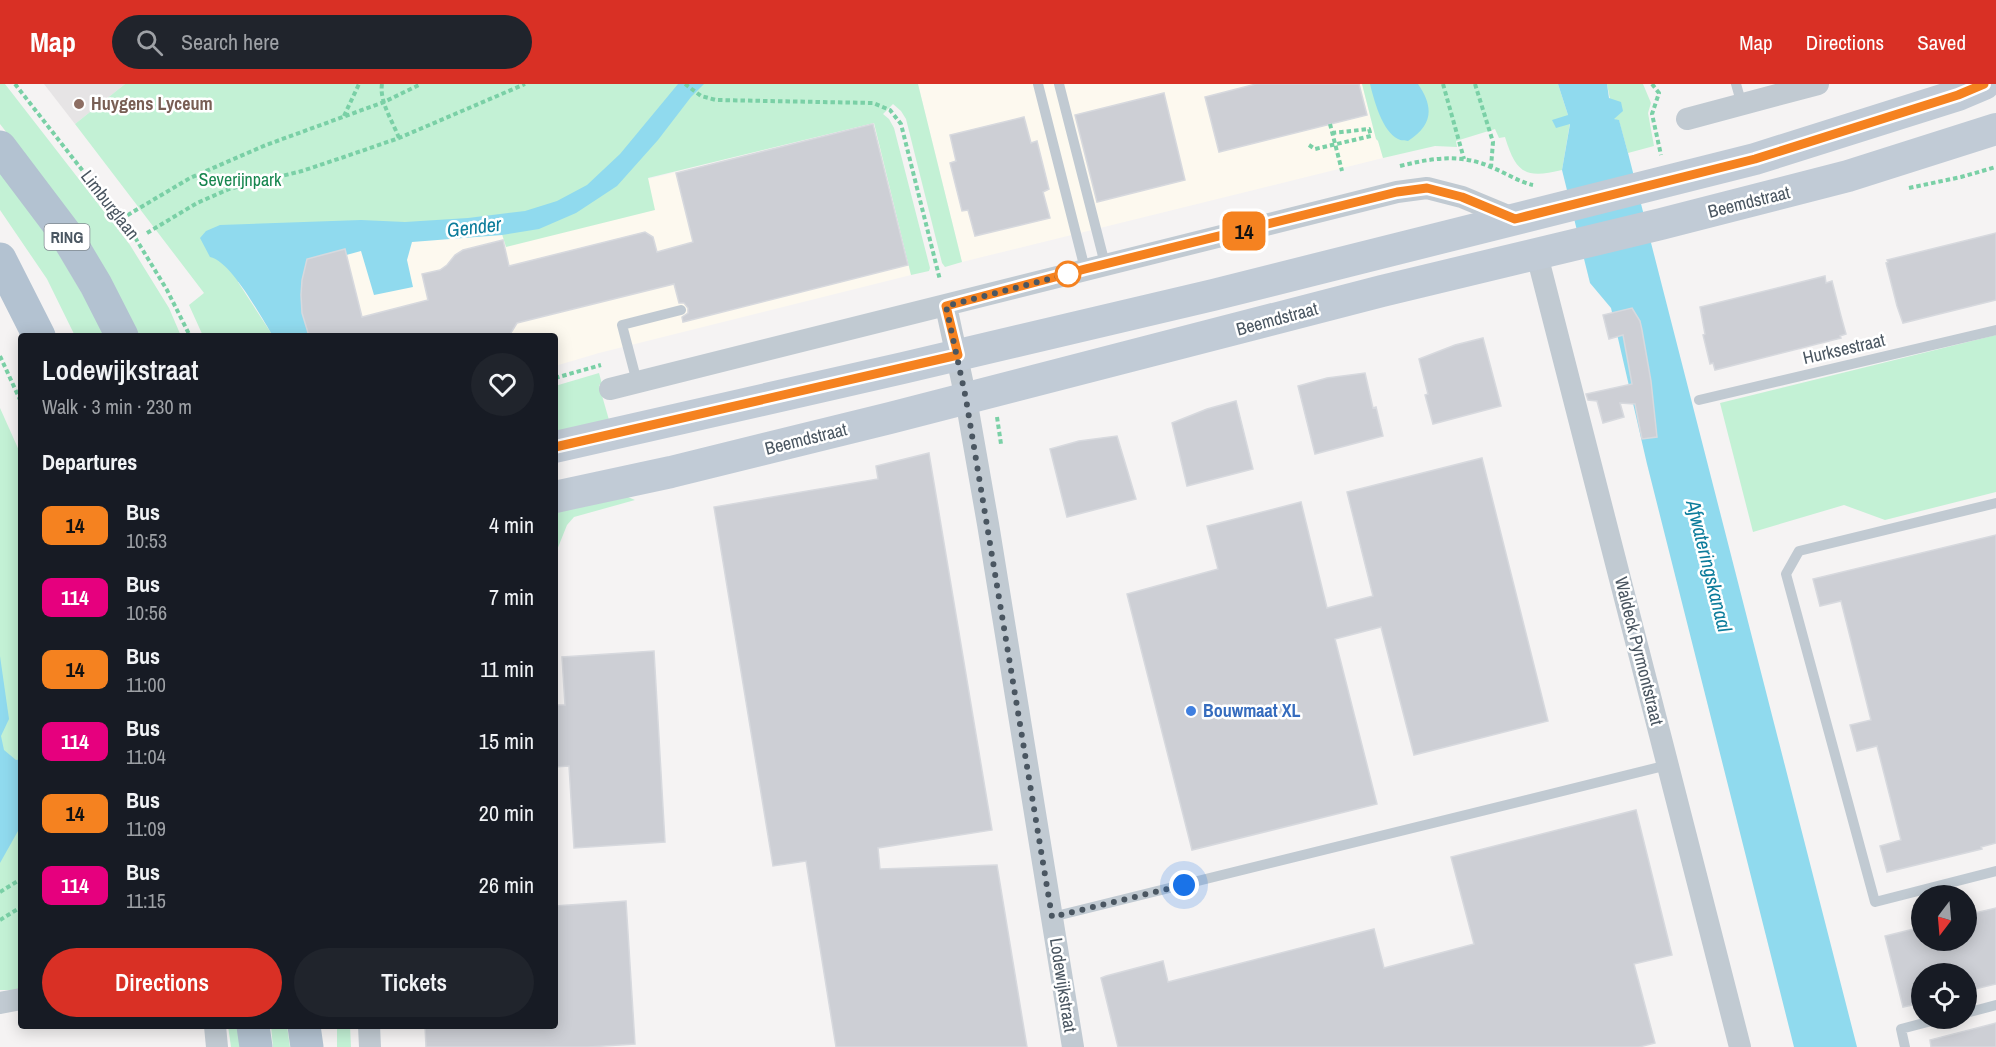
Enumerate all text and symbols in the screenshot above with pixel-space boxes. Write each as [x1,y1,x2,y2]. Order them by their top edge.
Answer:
search box [112,15,532,69]
text: Map [30,23,76,61]
icon: search [133,26,166,59]
text: Search here [181,27,279,57]
text: Map [1739,28,1773,57]
text: Directions [1806,28,1884,57]
text: Saved [1917,28,1966,57]
place label: Huygens Lyceum [91,91,213,116]
marker: Huygens Lyceum [72,97,86,111]
street label: Limburglaan [75,165,146,245]
park label: Severijnpark [199,167,282,192]
street label: Beemdstraat [1705,179,1793,224]
water label: Gender [445,210,503,243]
line badge: 14 [1217,212,1271,250]
text: 14 [1234,217,1254,246]
road number: RING [44,224,90,250]
unlabelled marker [1055,261,1081,287]
street label: Beemdstraat [1233,296,1321,341]
street label: Hurksestraat [1800,327,1887,370]
text: Lodewijkstraat [42,351,198,389]
button: heart [471,353,534,416]
text: Walk · 3 min · 230 m [42,393,192,420]
street label: Beemdstraat [762,416,850,461]
text: Departures [42,447,137,477]
water label: Afwateringskanaal [1680,496,1739,635]
text: Bus [126,497,160,527]
text: 4 min [489,510,534,540]
text: 14 [65,511,85,540]
text: 10:53 [126,527,167,554]
text: Bus [126,569,160,599]
street label: Waldeck Pyrmontstraat [1609,574,1670,728]
text: 7 min [489,582,534,612]
text: 114 [61,583,89,612]
text: 10:56 [126,599,167,626]
text: Bus [126,641,160,671]
text: 11 min [480,654,534,684]
text: 14 [65,655,85,684]
text: 11:00 [126,671,166,698]
place label: Bouwmaat XL [1203,698,1301,723]
marker: Bouwmaat XL [1184,704,1198,718]
text: Bus [126,713,160,743]
text: 15 min [479,726,534,756]
text: 114 [61,727,89,756]
text: 11:04 [126,743,166,770]
text: Bus [126,785,160,815]
text: 20 min [479,798,534,828]
text: 14 [65,799,85,828]
text: 11:09 [126,815,166,842]
text: Bus [126,857,160,887]
text: 26 min [479,870,534,900]
your location [1169,870,1199,900]
text: 114 [61,871,89,900]
north arrow [1911,885,1977,951]
map controls [1911,885,1977,1029]
text: 11:15 [126,887,166,914]
street label: Lodewijkstraat [1044,936,1083,1034]
button: Directions [42,948,282,1017]
button: Tickets [294,948,534,1017]
button: locate [1911,963,1977,1029]

